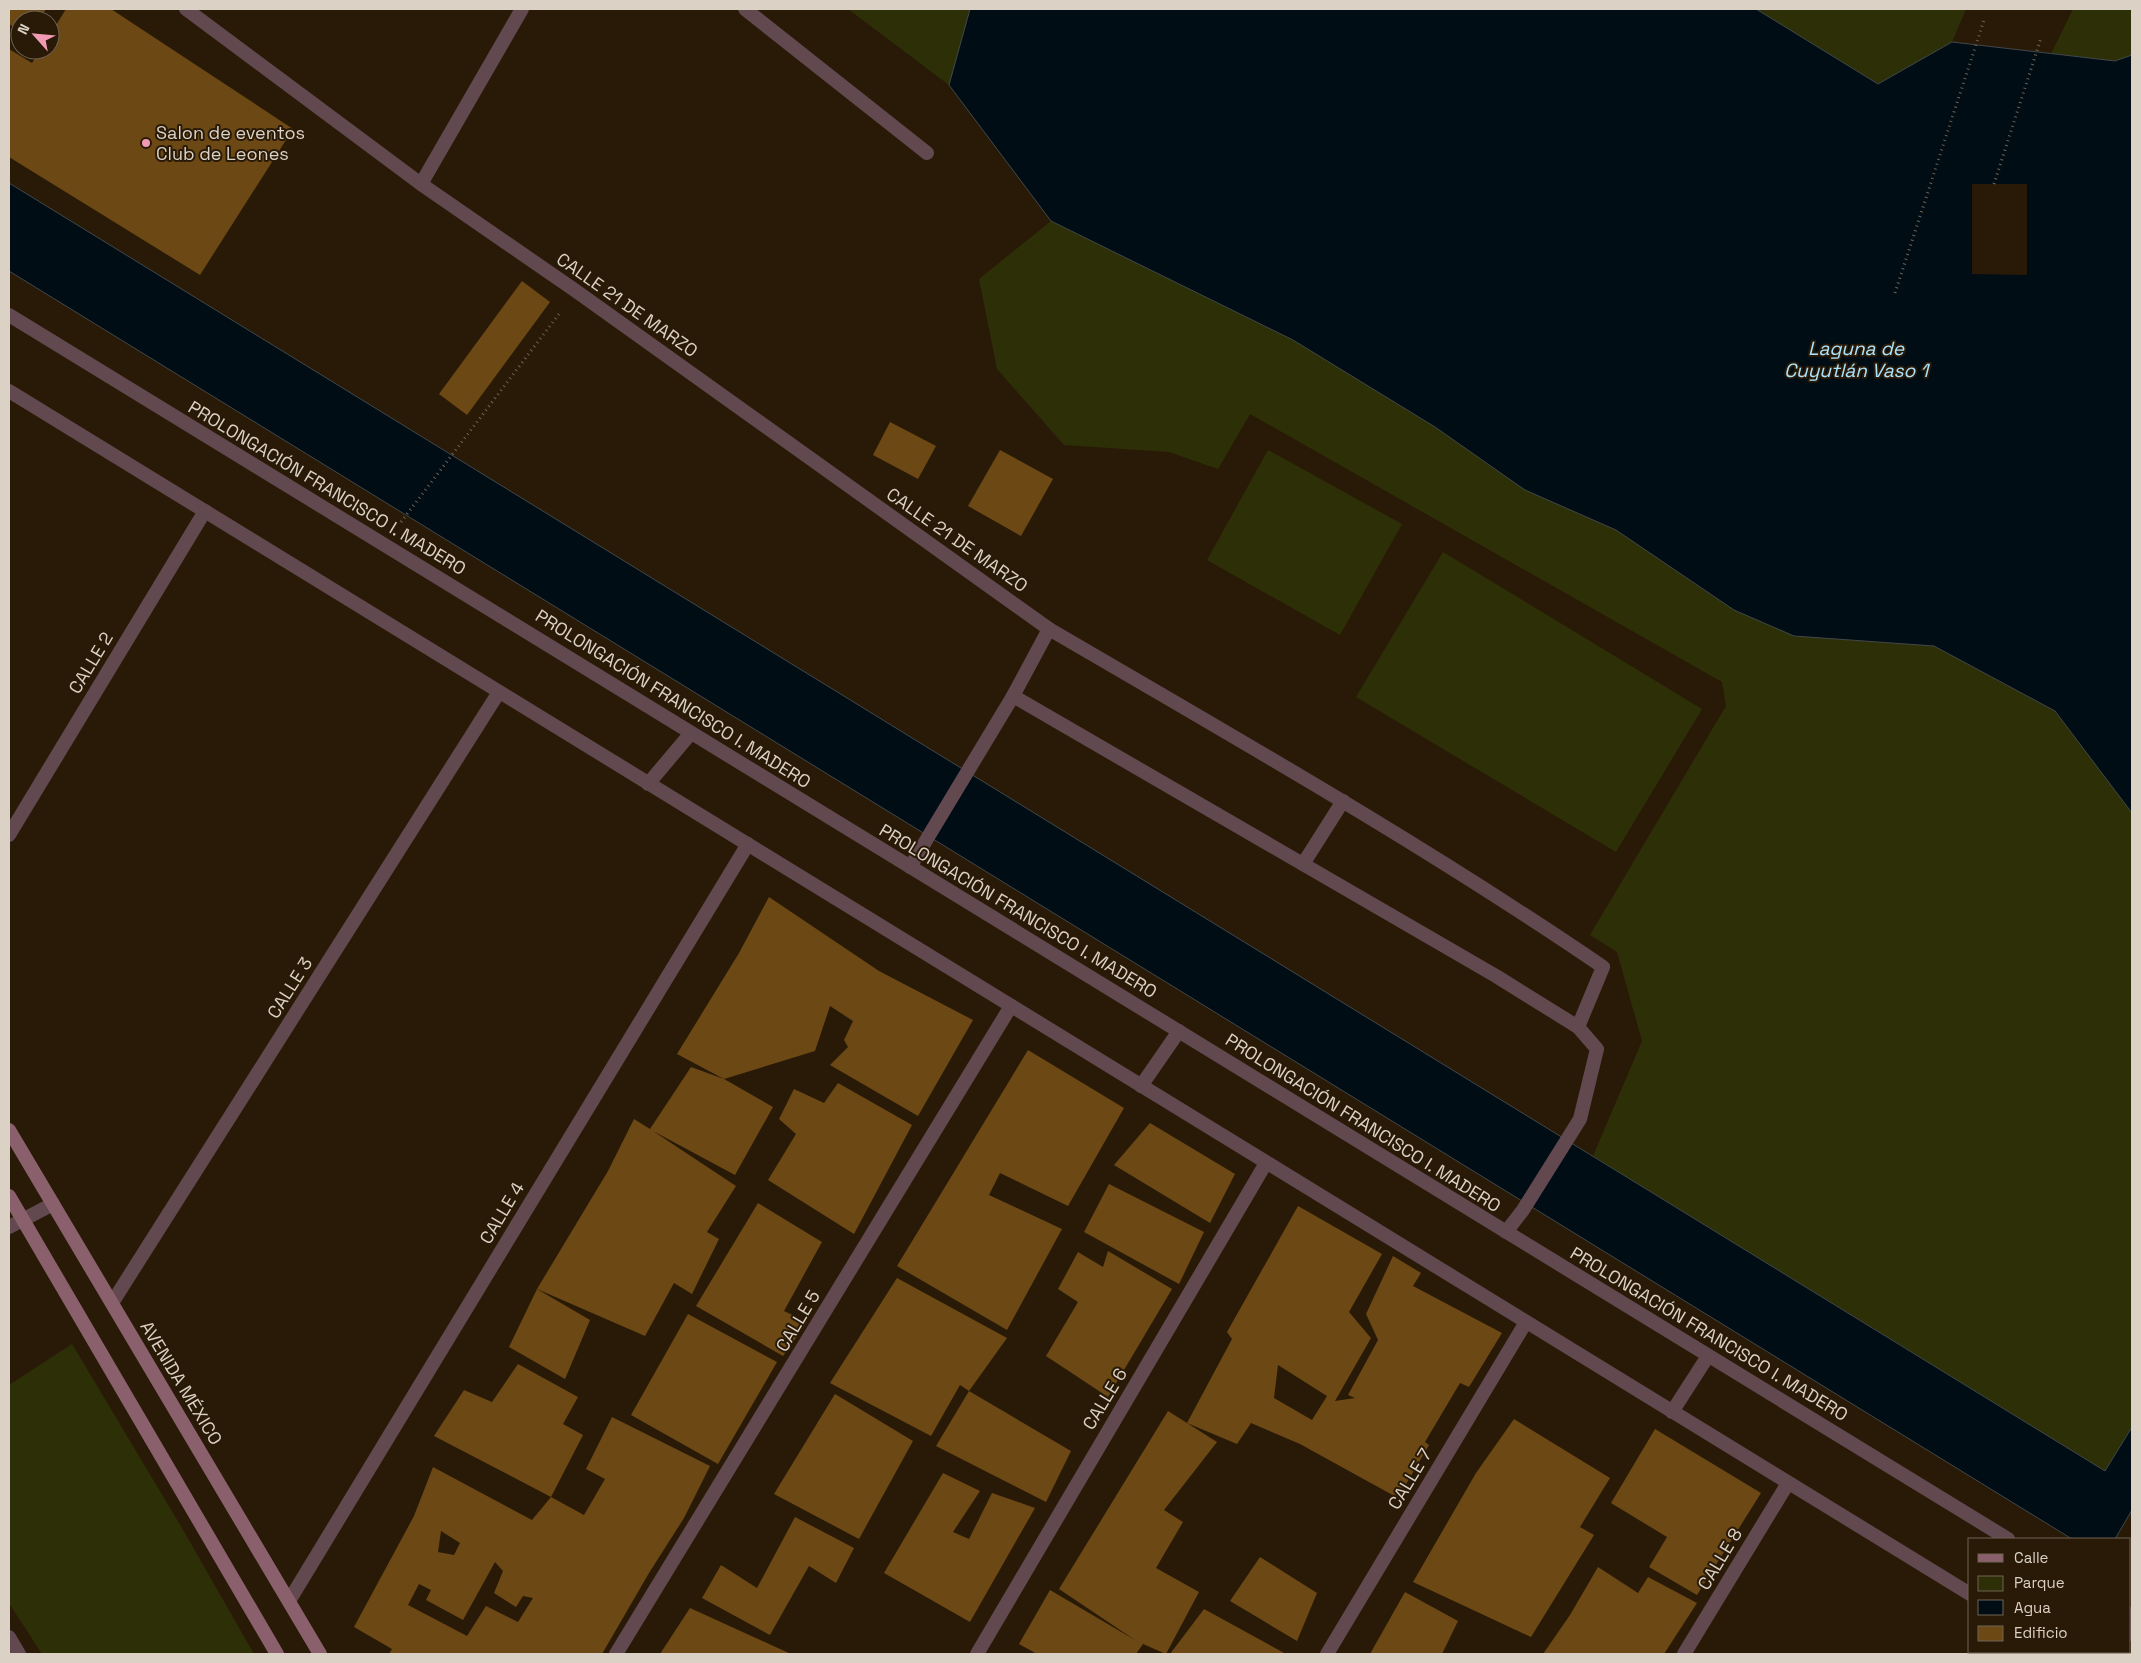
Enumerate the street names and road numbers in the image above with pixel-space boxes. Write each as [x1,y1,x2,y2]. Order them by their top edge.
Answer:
street label: CALLE 21 DE MARZO [552,247,702,362]
street label: PROLONGACIÓN FRANCISCO I. MADERO [184,395,470,580]
street label: CALLE 21 DE MARZO [882,482,1032,597]
street label: PROLONGACIÓN FRANCISCO I. MADERO [531,604,815,793]
street label: CALLE 2 [63,628,118,698]
street label: PROLONGACIÓN FRANCISCO I. MADERO [875,818,1161,1003]
street label: CALLE 3 [262,953,317,1023]
street label: PROLONGACIÓN FRANCISCO I. MADERO [1221,1028,1505,1217]
street label: CALLE 4 [474,1177,529,1248]
street label: PROLONGACIÓN FRANCISCO I. MADERO [1566,1241,1852,1426]
street label: CALLE 5 [770,1286,825,1356]
street label: AVENIDA MÉXICO [135,1317,228,1449]
street label: CALLE 6 [1077,1364,1132,1434]
street label: CALLE 7 [1382,1444,1437,1514]
street label: CALLE 8 [1692,1523,1747,1594]

